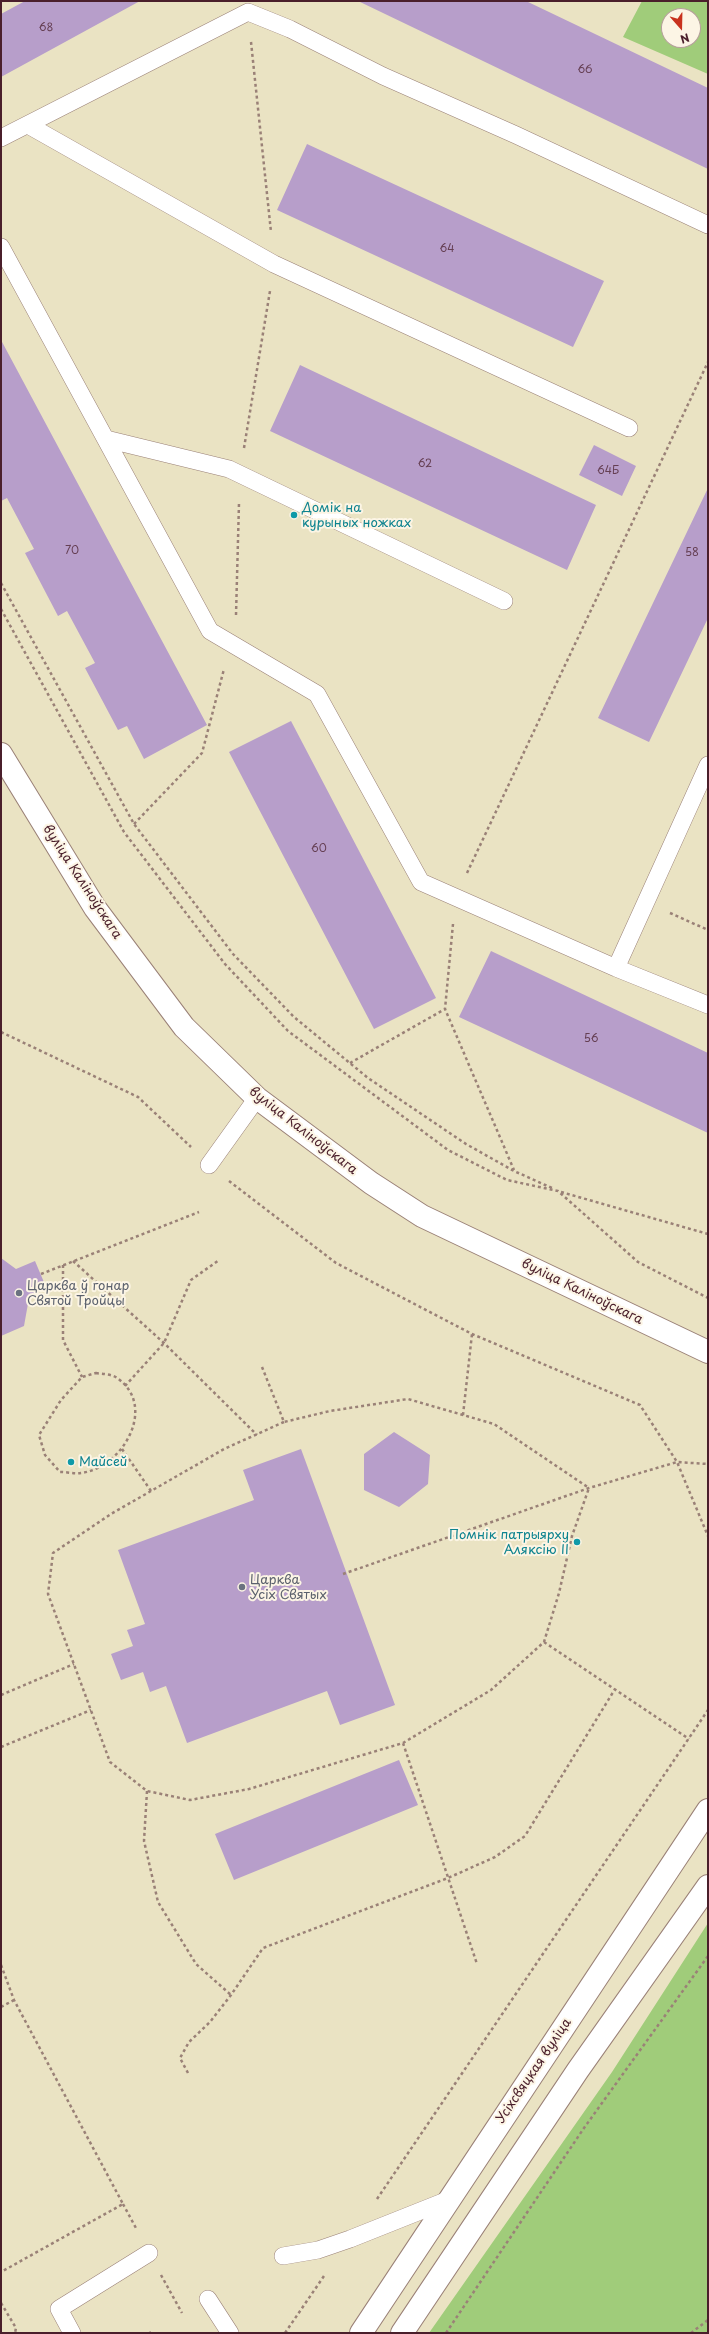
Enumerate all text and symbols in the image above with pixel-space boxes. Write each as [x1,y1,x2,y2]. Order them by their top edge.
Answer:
north arrow [661,8,701,48]
house number: 68 [39,21,53,35]
text: N [678,29,692,48]
house number: 66 [577,63,593,77]
house number: 64 [440,242,454,256]
house number: 62 [418,457,432,471]
house number: 64Б [597,464,619,478]
place label: Домік на курыных ножках [302,500,411,531]
marker: Домік на курыных ножках [289,510,299,520]
house number: 70 [65,544,79,558]
house number: 58 [685,546,699,560]
street label: вуліца Каліноўскага [39,822,125,942]
house number: 60 [311,842,327,856]
house number: 56 [584,1032,598,1046]
street label: вуліца Каліноўскага [246,1084,360,1178]
street label: вуліца Каліноўскага [519,1256,645,1328]
place label: Царква ў гонар Святой Тройцы [27,1278,129,1309]
marker: Царква ў гонар Святой Тройцы [14,1288,24,1298]
place label: Майсей [79,1454,127,1470]
marker: Майсей [66,1457,76,1467]
place label: Помнік патрыярху Аляксію II [449,1527,569,1558]
marker: Помнік патрыярху Аляксію II [572,1537,582,1547]
place label: Царква Усіх Святых [250,1572,327,1603]
marker: Царква Усіх Святых [237,1582,247,1592]
street label: Усіхсвяцкая вуліца [493,2016,575,2126]

